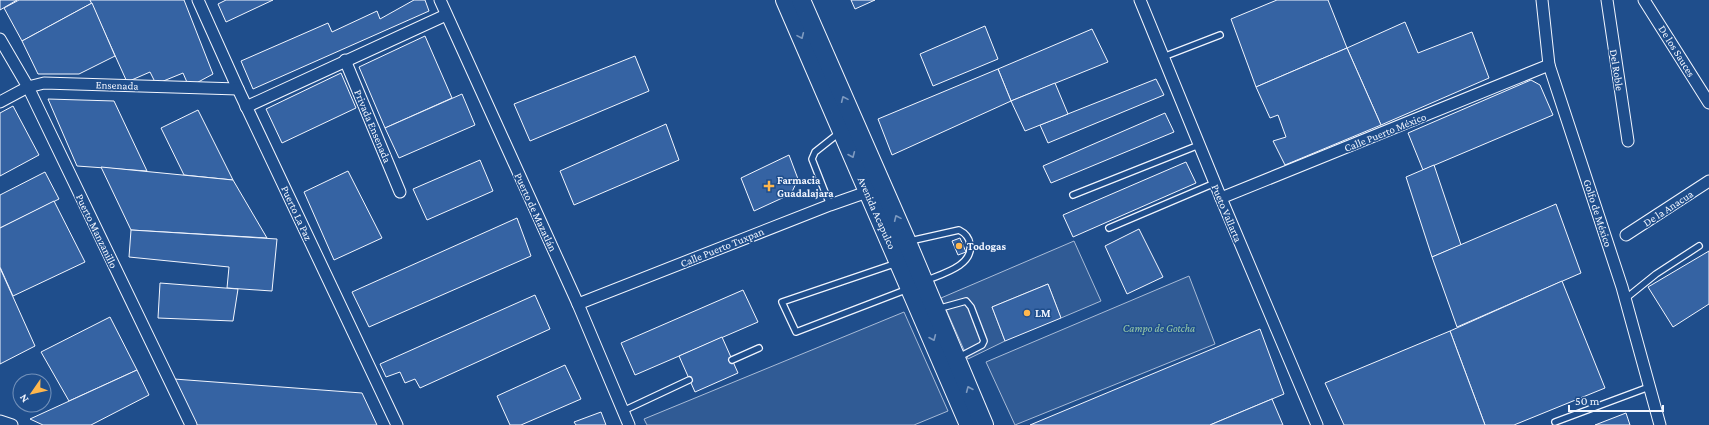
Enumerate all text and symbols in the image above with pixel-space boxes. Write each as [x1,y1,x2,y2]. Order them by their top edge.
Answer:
street label: De los Sauces [1656,23,1698,79]
one-way arrow [796,32,804,39]
street label: Del Roble [1608,48,1626,92]
street label: Ensenada [95,78,139,92]
street label: Privada Ensenada [352,88,394,164]
one-way arrow [841,95,849,103]
street label: Calle Puerto México [1342,110,1428,154]
one-way arrow [847,151,855,159]
street label: Puerto de Mazatlán [513,171,560,253]
place label: Farmacia Guadalajara [777,174,834,200]
street label: Avenida Acapulco [855,175,899,252]
street label: Golfo de México [1581,178,1615,249]
marker: Farmacia Guadalajara [764,181,774,191]
street label: Pueto Vallarta [1209,182,1245,244]
street label: Puerto La Paz [279,184,315,243]
street label: De la Anacua [1641,187,1695,229]
street label: Puerto Manzanillo [74,192,120,271]
one-way arrow [893,214,901,221]
street label: Calle Puerto Tuxpan [678,225,766,270]
place label: Todogas [967,240,1006,252]
marker: Todogas [954,241,964,251]
place label: LM [1035,307,1051,319]
marker: LM [1022,308,1032,318]
park label: Campo de Gotcha [1123,322,1195,335]
one-way arrow [928,334,936,341]
north arrow [12,373,52,413]
one-way arrow [966,386,974,394]
scale bar [1569,387,1663,413]
text: N [16,392,31,405]
text: 50 m [1575,394,1600,408]

